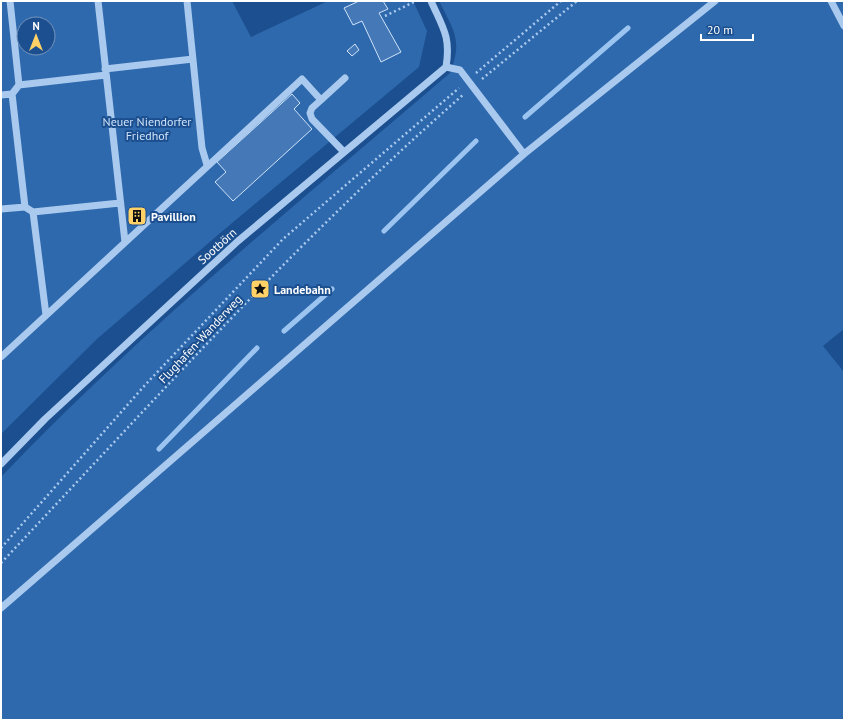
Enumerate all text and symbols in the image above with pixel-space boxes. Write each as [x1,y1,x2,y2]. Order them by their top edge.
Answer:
north arrow [16,16,56,56]
scale bar [701,16,753,42]
text: N [32,19,40,33]
text: 20 m [707,22,733,37]
park label: Neuer Niendorfer Friedhof [103,114,191,143]
building icon: Pavillion [126,205,148,227]
place label: Pavillion [151,209,196,224]
street label: Sootbörn [195,225,239,267]
place icon: Landebahn [249,278,271,300]
place label: Landebahn [274,282,331,297]
street label: Flughafen-Wanderweg [155,292,245,386]

